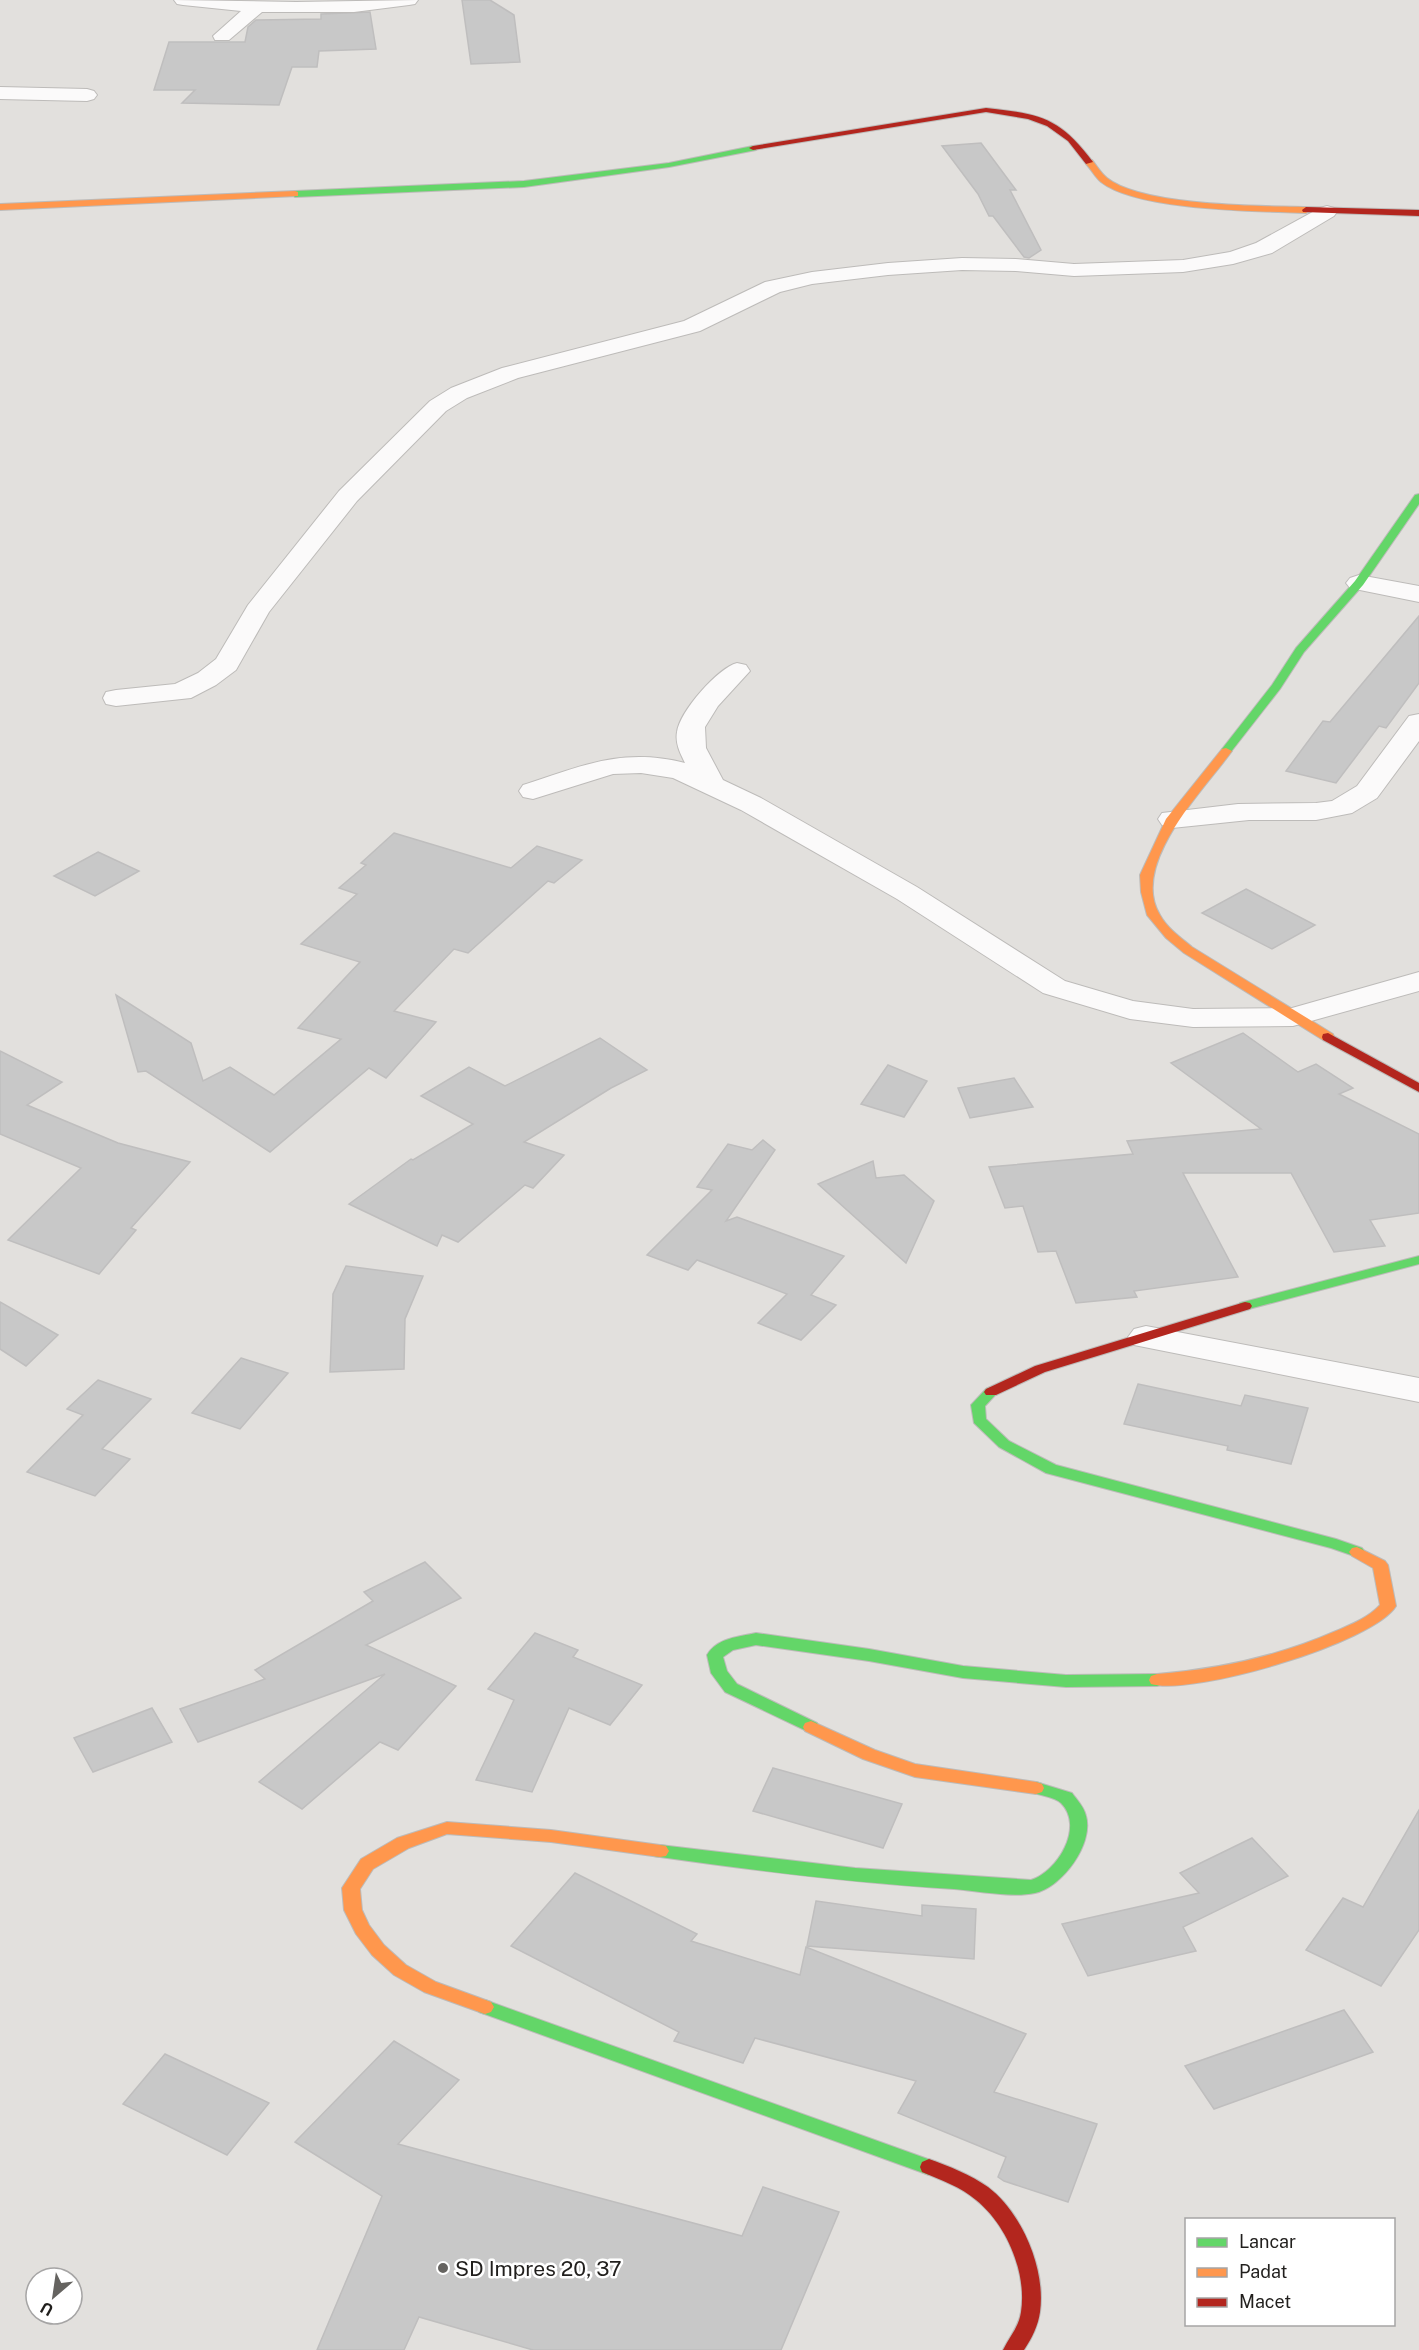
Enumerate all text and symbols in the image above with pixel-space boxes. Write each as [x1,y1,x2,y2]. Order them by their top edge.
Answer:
legend [1185,2218,1395,2326]
text: Lancar [1239,2231,1296,2252]
place label: SD Impres 20, 37 [455,2256,622,2281]
marker: SD Impres 20, 37 [436,2261,450,2275]
text: Padat [1239,2261,1288,2282]
north arrow [24,2266,84,2326]
text: Macet [1239,2291,1291,2312]
text: U [37,2298,57,2320]

